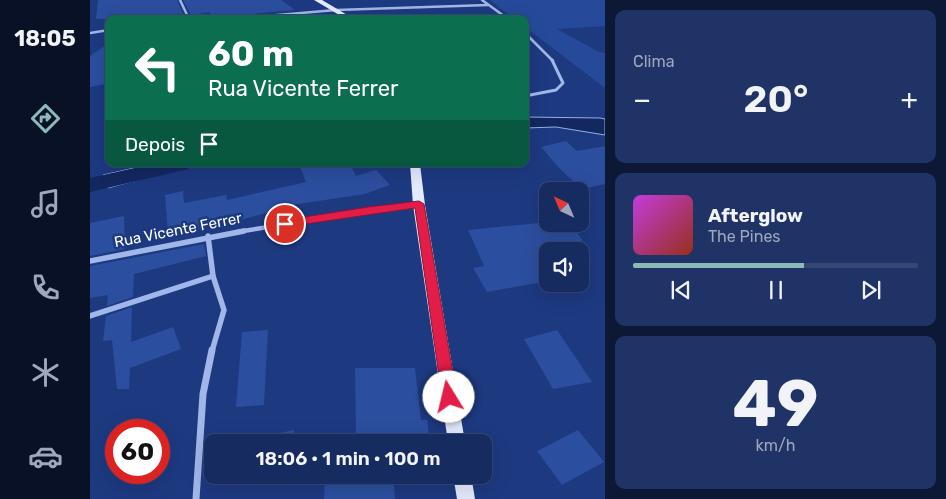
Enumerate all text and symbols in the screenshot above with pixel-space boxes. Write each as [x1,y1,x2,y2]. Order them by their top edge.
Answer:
text: 18:05 [14,25,76,52]
text: 60 m [208,33,294,75]
icon: left [125,35,190,100]
text: Clima [633,52,674,71]
text: Rua Vicente Ferrer [208,75,398,102]
text: 20° [743,76,808,122]
text: − [633,83,651,116]
text: + [901,83,918,116]
icon: directions [28,101,63,136]
icon: arrive [195,130,223,158]
text: Depois [125,133,185,156]
north arrow [539,182,589,232]
map controls [539,182,589,292]
icon: music [28,186,63,221]
pin [264,203,306,245]
text: Afterglow [708,204,803,227]
street label: Rua Vicente Ferrer [113,209,244,251]
icon: arrive [271,210,299,238]
text: The Pines [708,227,781,246]
button: sound [539,242,589,292]
icon: phone [28,270,63,305]
icon: previous [667,276,695,304]
icon: pause [762,276,790,304]
icon: next [857,276,885,304]
icon: climate [28,355,63,390]
text: 49 [733,365,818,442]
position arrow [422,370,474,422]
speed limit sign: 60 [105,419,170,484]
text: km/h [756,436,795,455]
icon: car [28,439,63,474]
text: 18:06 · 1 min · 100 m [255,447,441,470]

